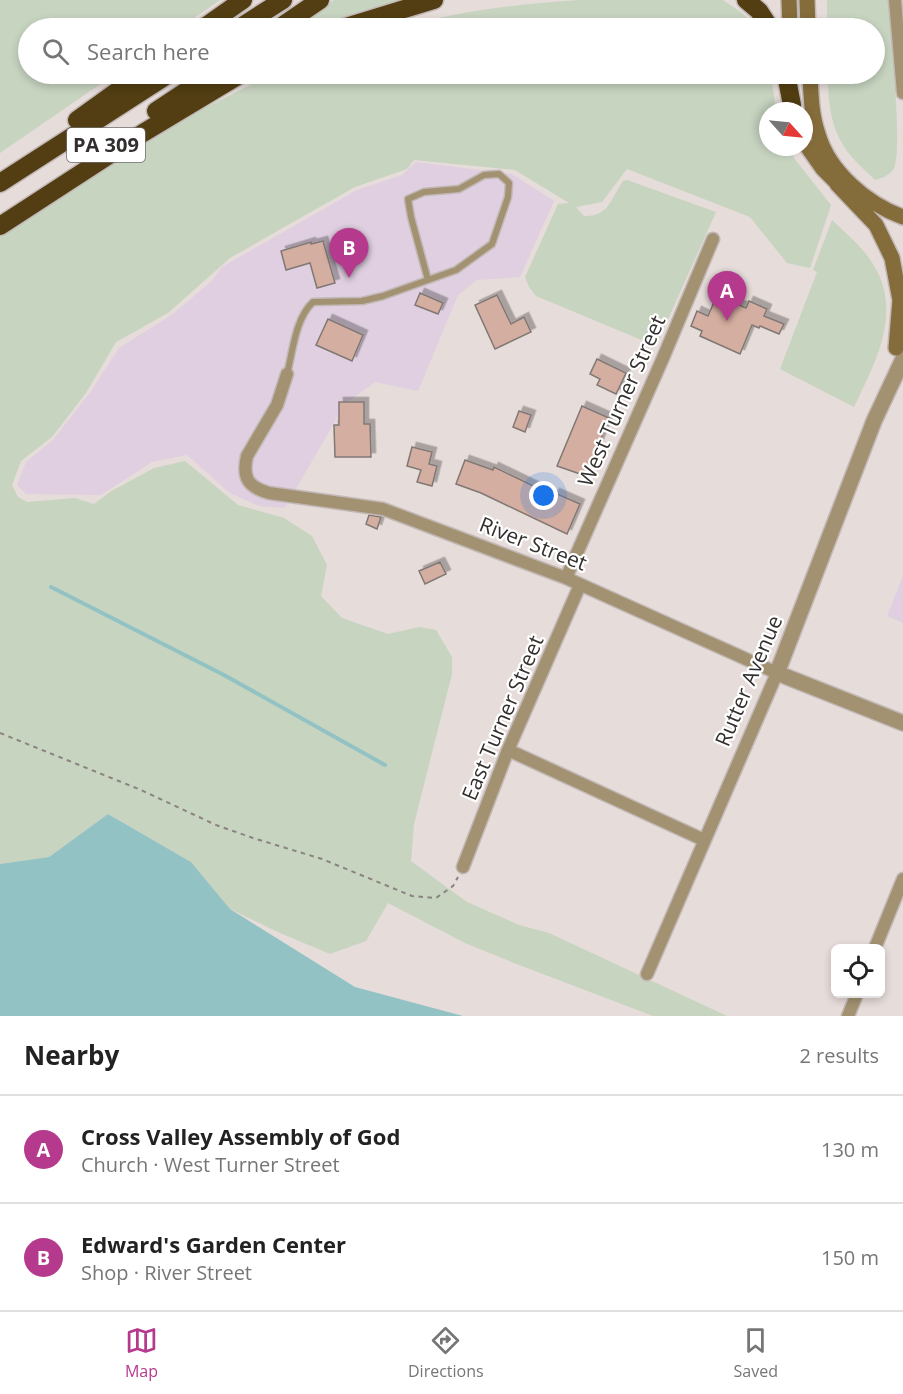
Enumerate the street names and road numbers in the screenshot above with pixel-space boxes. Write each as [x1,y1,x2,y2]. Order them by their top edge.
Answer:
road number: PA 309 [67,128,145,162]
street label: West Turner Street [571,311,671,491]
street label: River Street [475,510,591,576]
street label: Rutter Avenue [708,611,788,750]
street label: East Turner Street [455,631,549,804]

